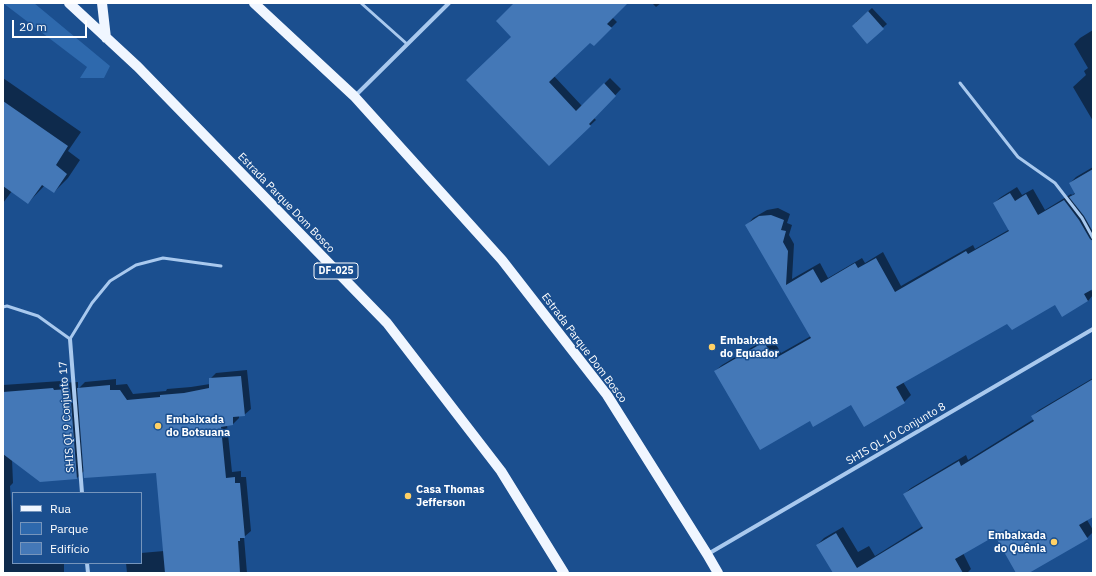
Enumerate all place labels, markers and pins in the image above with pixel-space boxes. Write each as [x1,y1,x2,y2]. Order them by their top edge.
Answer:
place label: Embaixada do Equador [720,334,779,360]
marker: Embaixada do Equador [707,342,717,352]
place label: Embaixada do Botsuana [166,413,230,439]
marker: Embaixada do Botsuana [153,421,163,431]
place label: Casa Thomas Jefferson [416,483,485,509]
marker: Casa Thomas Jefferson [403,491,413,501]
place label: Embaixada do Quênia [988,529,1046,555]
marker: Embaixada do Quênia [1049,537,1059,547]

